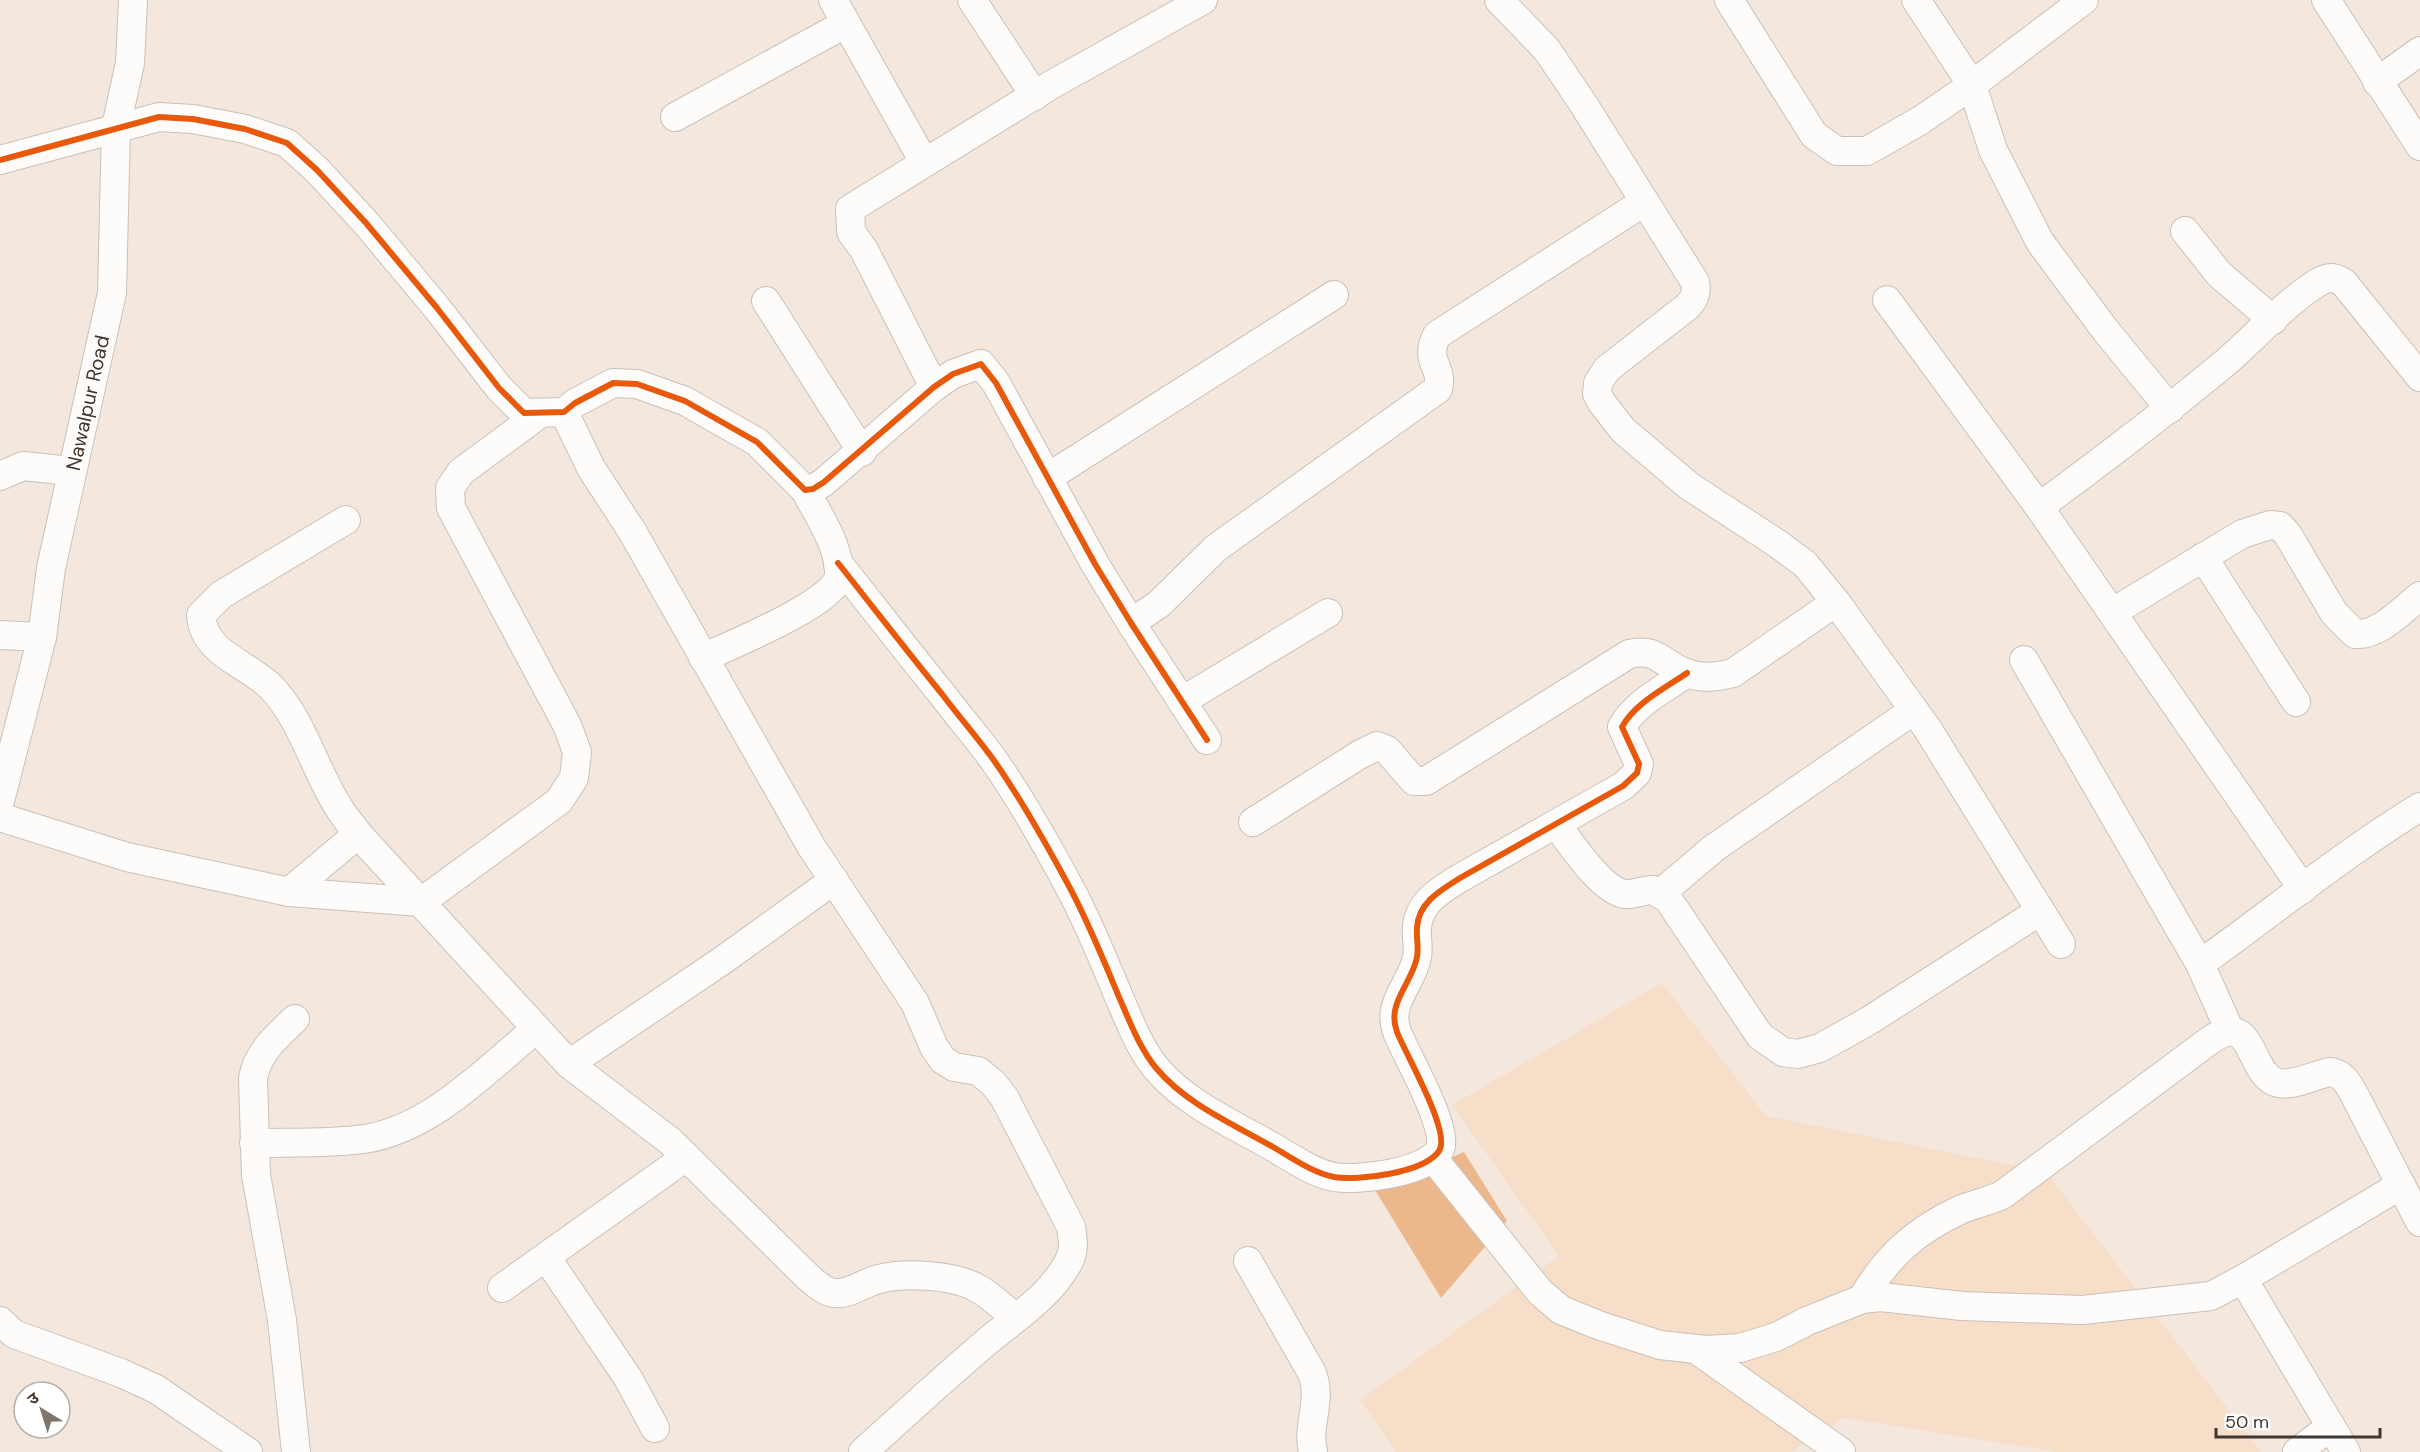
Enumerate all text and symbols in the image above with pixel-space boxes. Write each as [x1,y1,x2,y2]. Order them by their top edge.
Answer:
street label: Nawalpur Road [60,333,115,473]
north arrow [12,1380,72,1440]
text: उ [23,1387,44,1410]
scale bar [2216,1401,2380,1439]
text: 50 m [2225,1410,2269,1434]

